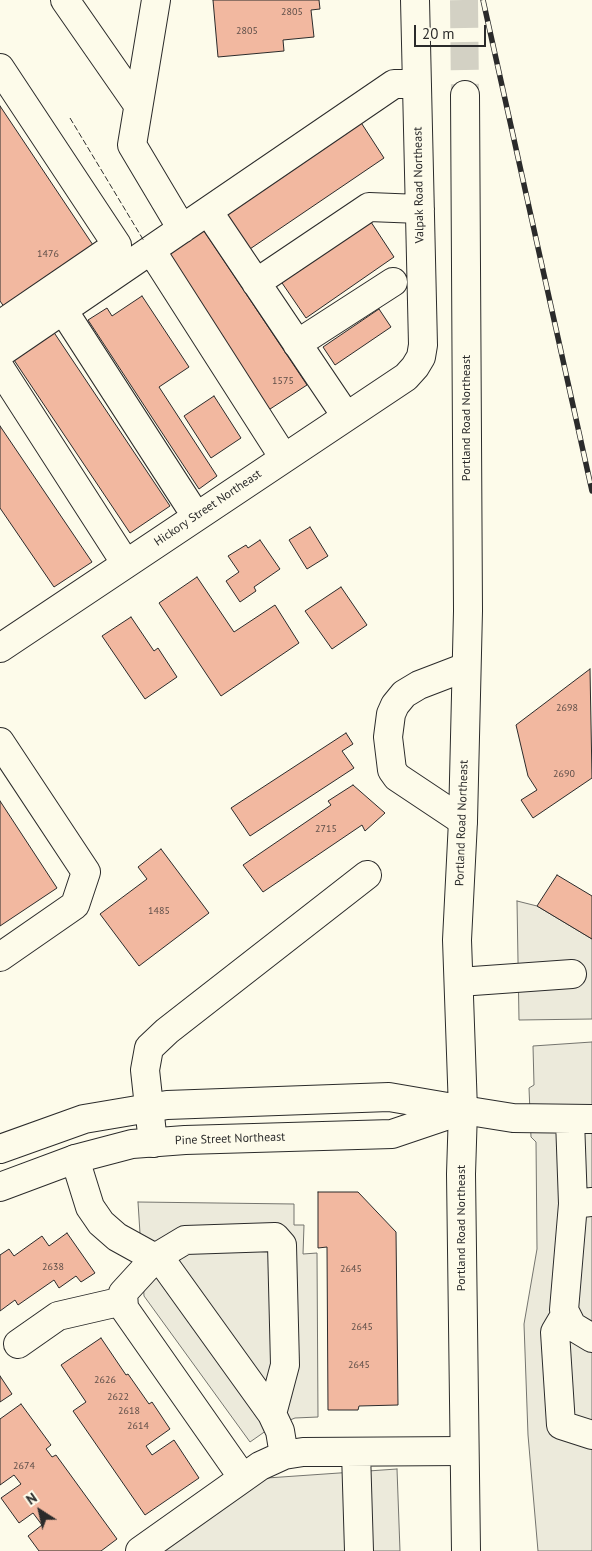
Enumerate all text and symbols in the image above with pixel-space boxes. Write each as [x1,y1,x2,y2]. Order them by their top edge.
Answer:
house number: 2805 [281,6,303,18]
scale bar [417,15,490,47]
text: 20 m [422,24,455,43]
house number: 2805 [236,25,258,37]
street label: Valpak Road Northeast [411,127,427,243]
house number: 1476 [37,248,59,260]
street label: Portland Road Northeast [460,355,474,481]
house number: 1575 [272,375,294,387]
street label: Hickory Street Northeast [152,467,264,549]
house number: 2698 [556,702,578,714]
street label: Portland Road Northeast [453,760,471,886]
house number: 2690 [553,768,575,780]
house number: 2715 [315,823,337,835]
house number: 1485 [148,905,170,917]
street label: Pine Street Northeast [175,1130,285,1148]
street label: Portland Road Northeast [455,1165,469,1291]
house number: 2638 [42,1261,64,1273]
house number: 2645 [340,1263,362,1275]
house number: 2645 [351,1321,373,1333]
house number: 2645 [348,1359,370,1371]
house number: 2626 [94,1374,116,1386]
house number: 2622 [107,1391,129,1403]
house number: 2618 [118,1405,140,1417]
house number: 2614 [127,1420,149,1432]
house number: 2674 [13,1460,35,1472]
north arrow [15,1486,65,1536]
text: N [22,1489,40,1509]

